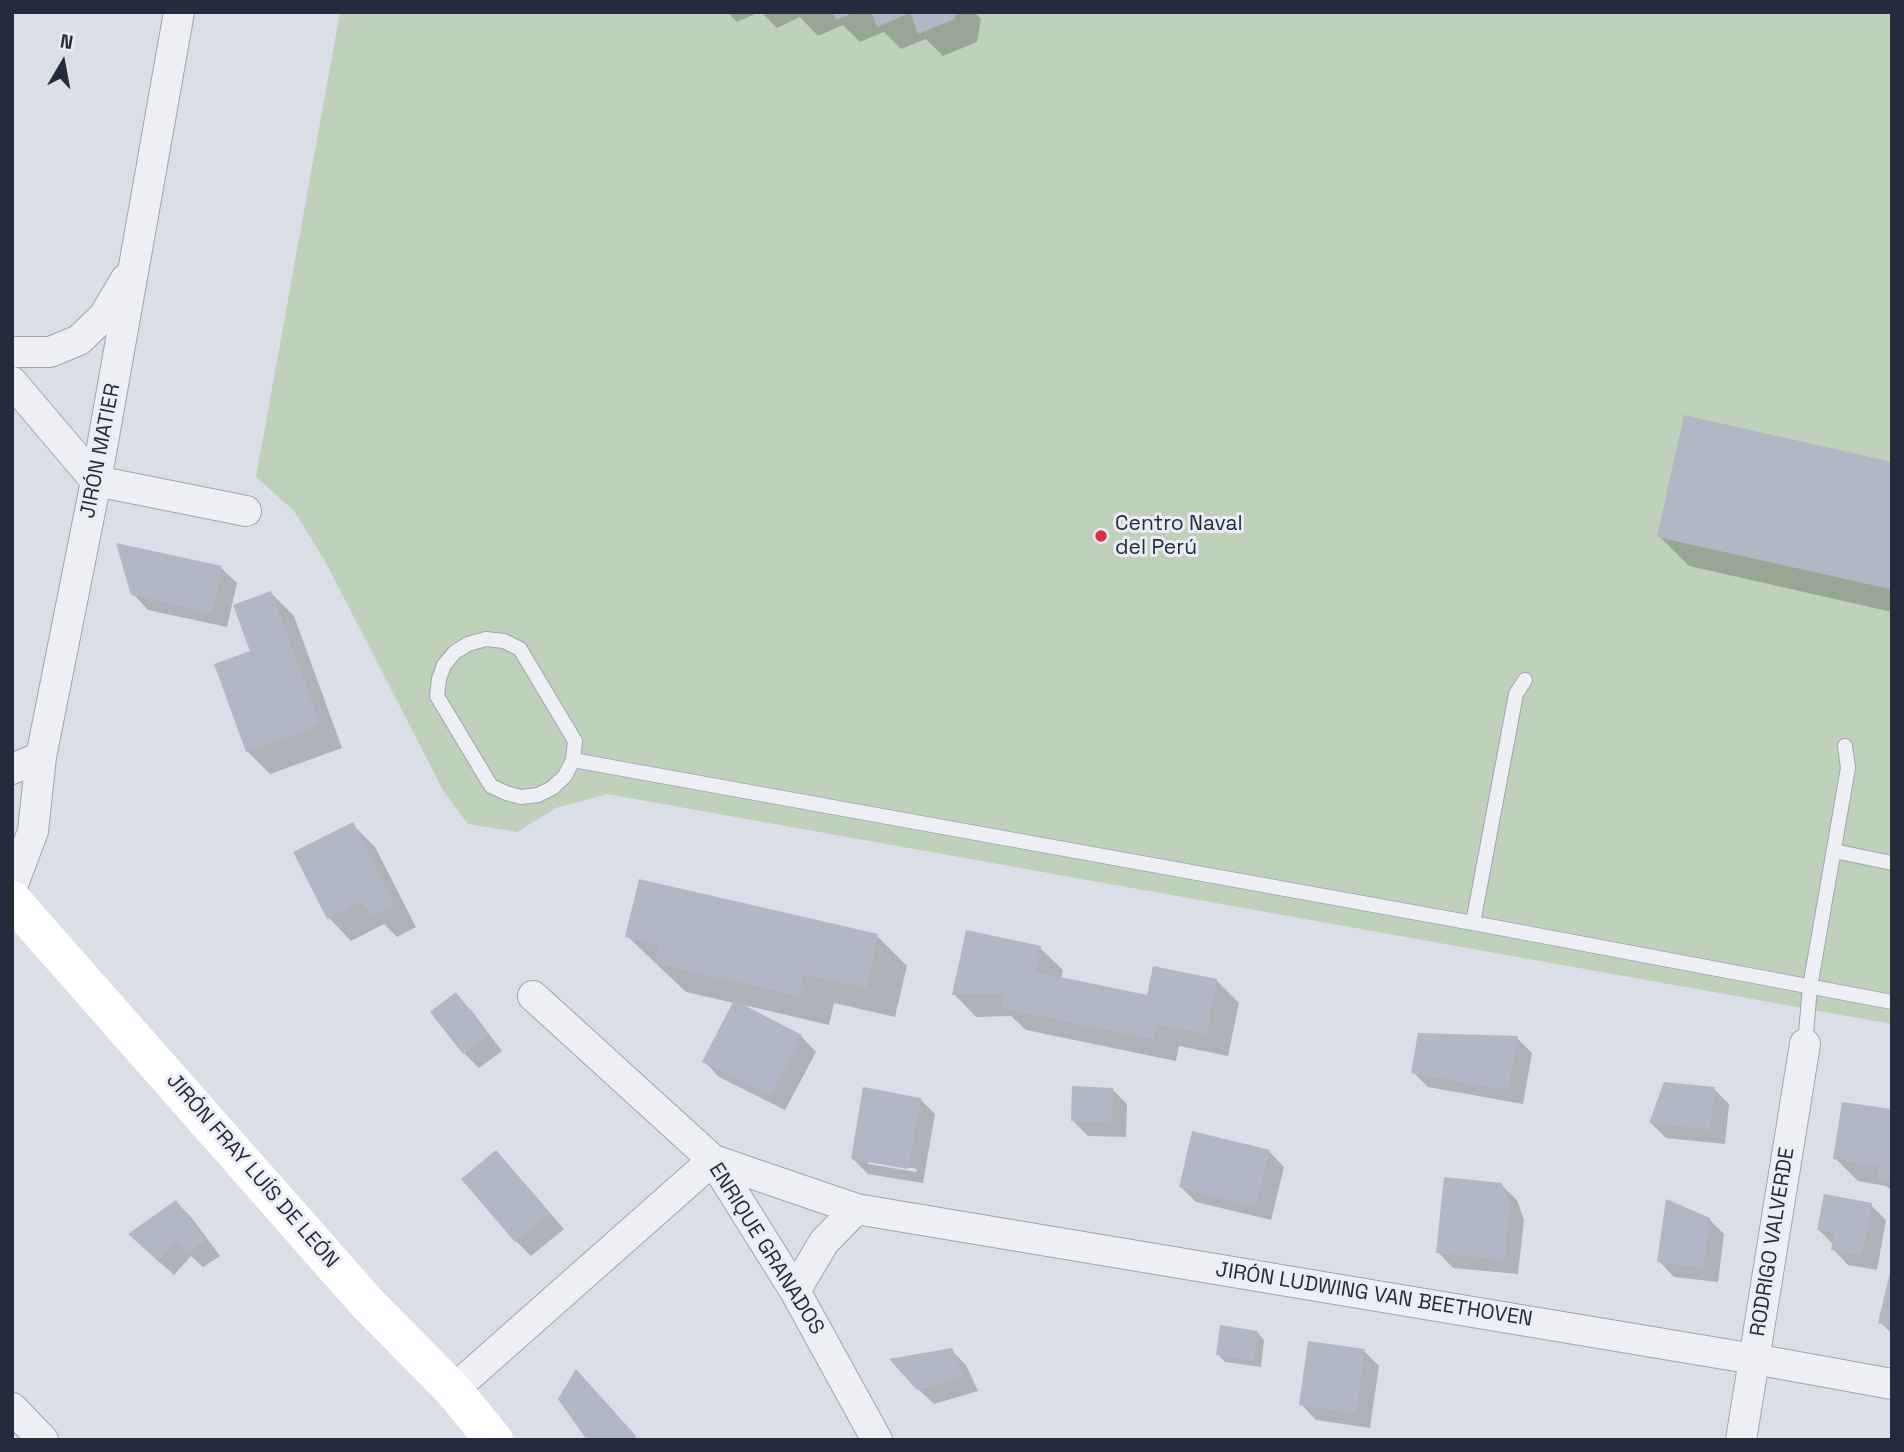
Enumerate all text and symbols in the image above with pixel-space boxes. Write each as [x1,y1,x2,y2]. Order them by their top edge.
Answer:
north arrow [28,28,98,98]
text: N [58,28,75,55]
street label: JIRÓN MATIER [76,382,126,520]
place label: Centro Naval del Perú [1115,511,1243,561]
marker: Centro Naval del Perú [1093,528,1109,544]
street label: JIRÓN FRAY LUÍS DE LEÓN [161,1069,343,1273]
street label: RODRIGO VALVERDE [1746,1146,1800,1338]
street label: ENRIQUE GRANADOS [703,1158,829,1340]
street label: JIRÓN LUDWING VAN BEETHOVEN [1214,1257,1534,1333]

